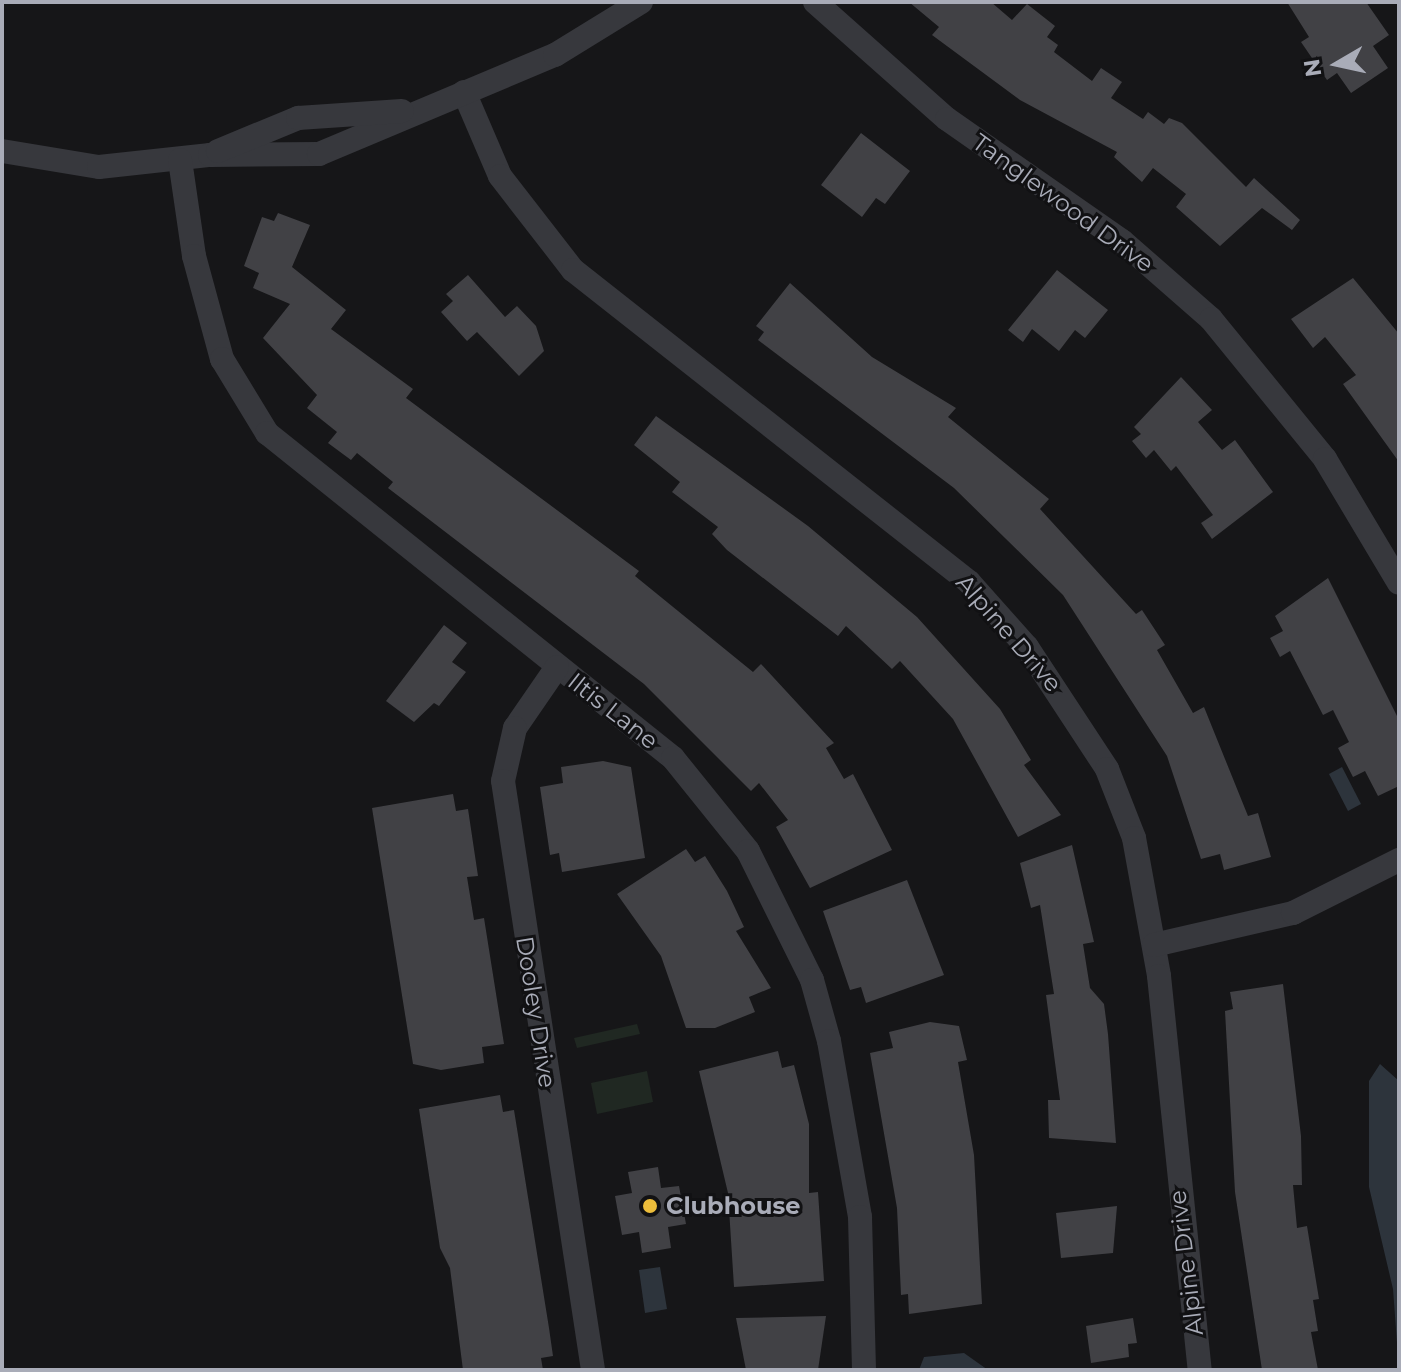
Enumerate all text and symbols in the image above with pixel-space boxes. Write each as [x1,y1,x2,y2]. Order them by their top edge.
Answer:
north arrow [1297,24,1377,104]
text: N [1298,57,1328,79]
street label: Tanglewood Drive [967,128,1159,278]
street label: Alpine Drive [950,568,1068,698]
street label: Iltis Lane [562,667,664,755]
street label: Dooley Drive [510,934,562,1090]
street label: Alpine Drive [1163,1189,1209,1337]
place label: Clubhouse [666,1192,800,1220]
marker: Clubhouse [641,1197,659,1215]

